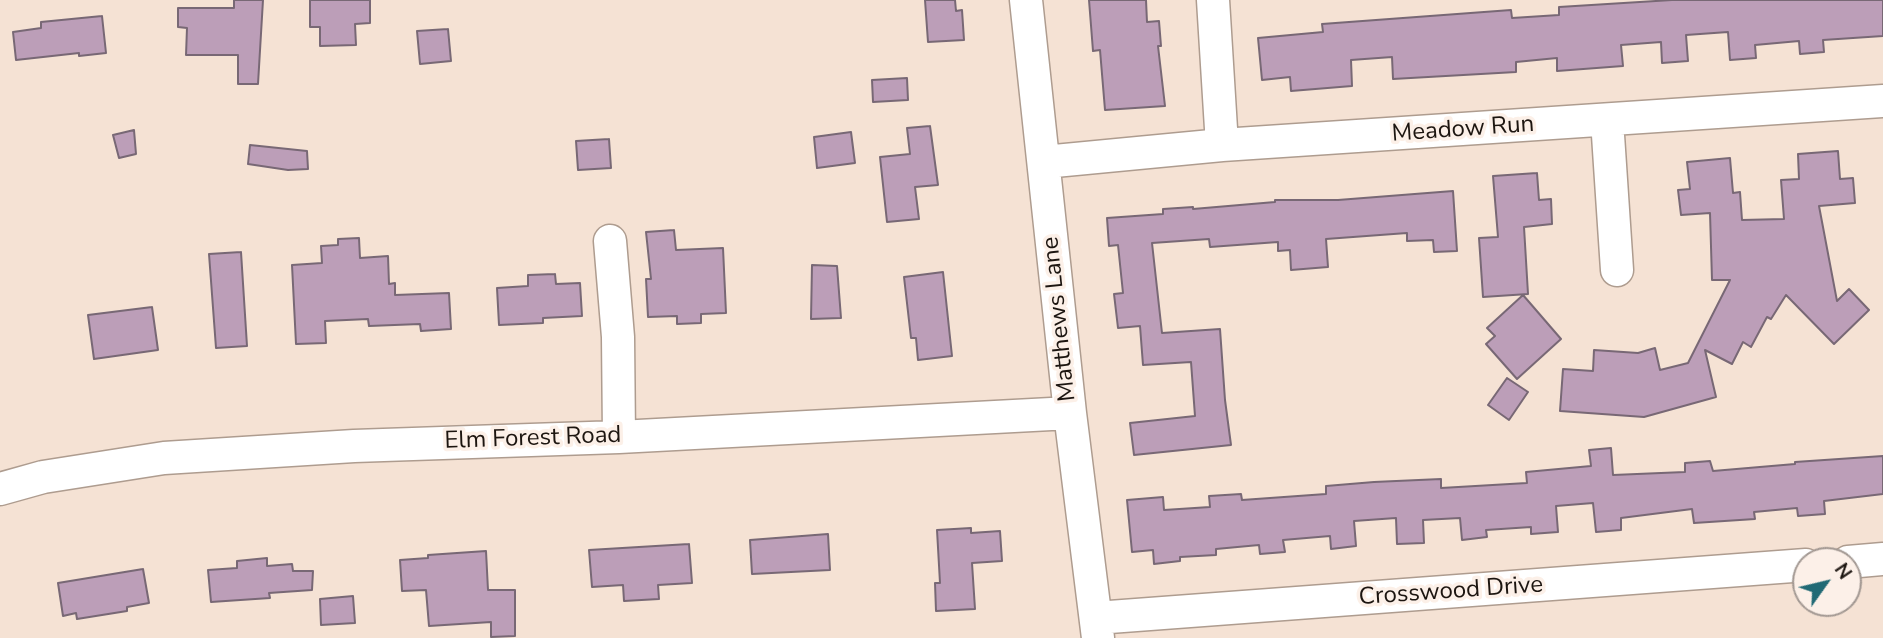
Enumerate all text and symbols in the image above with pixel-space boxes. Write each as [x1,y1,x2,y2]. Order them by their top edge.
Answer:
street label: Meadow Run [1391,111,1535,149]
street label: Matthews Lane [1037,235,1083,403]
street label: Elm Forest Road [444,422,622,456]
north arrow [1792,547,1862,617]
text: N [1828,558,1858,585]
street label: Crosswood Drive [1358,571,1544,613]

